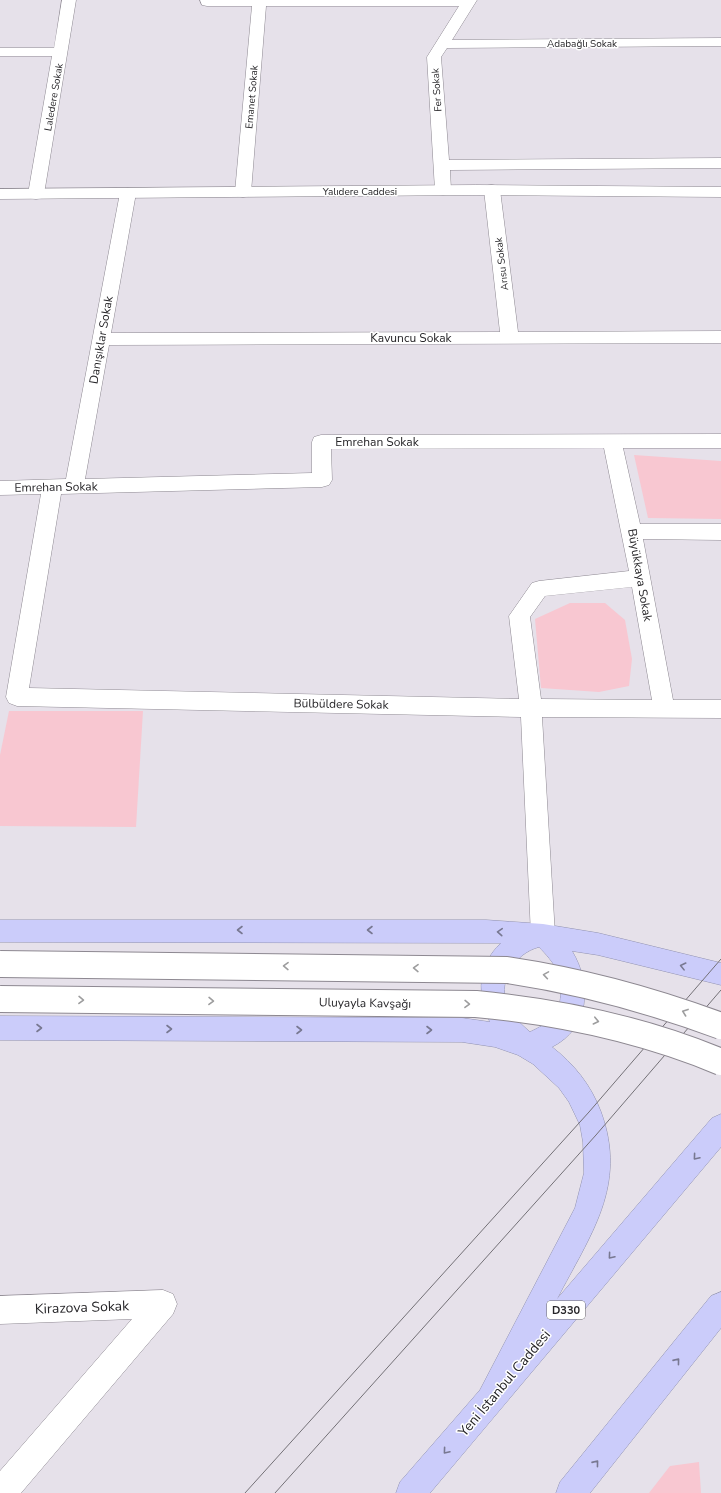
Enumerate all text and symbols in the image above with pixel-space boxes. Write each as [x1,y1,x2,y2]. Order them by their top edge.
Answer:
street label: Adabağlı Sokak [547,37,618,51]
street label: Laledere Sokak [41,61,67,132]
street label: Emanet Sokak [242,64,262,129]
street label: Fer Sokak [428,67,446,112]
street label: Yalıdere Caddesi [322,185,397,199]
street label: Arısu Sokak [492,236,512,291]
street label: Danışıklar Sokak [85,294,117,385]
street label: Kavuncu Sokak [370,330,453,346]
street label: Emrehan Sokak [335,434,420,450]
street label: Emrehan Sokak [14,478,99,496]
street label: Büyükkaya Sokak [624,527,656,624]
street label: Bülbüldere Sokak [293,695,390,713]
one-way arrow [237,926,243,934]
one-way arrow [367,926,373,934]
one-way arrow [497,928,503,937]
one-way arrow [283,962,289,970]
one-way arrow [680,962,686,970]
one-way arrow [413,964,419,972]
one-way arrow [543,971,549,980]
street label: Uluyayla Kavşağı [319,994,411,1012]
one-way arrow [78,996,84,1004]
one-way arrow [208,997,214,1005]
one-way arrow [464,1000,470,1008]
one-way arrow [681,1009,688,1017]
one-way arrow [592,1016,599,1024]
one-way arrow [36,1024,42,1032]
one-way arrow [166,1025,172,1033]
one-way arrow [296,1026,302,1034]
one-way arrow [426,1026,432,1034]
one-way arrow [693,1152,700,1159]
one-way arrow [609,1251,616,1258]
street label: Kirazova Sokak [35,1296,130,1319]
road number: D330 [547,1301,585,1319]
street label: Yeni İstanbul Caddesi [453,1326,555,1442]
one-way arrow [672,1359,679,1366]
one-way arrow [444,1447,451,1454]
one-way arrow [591,1460,598,1467]

